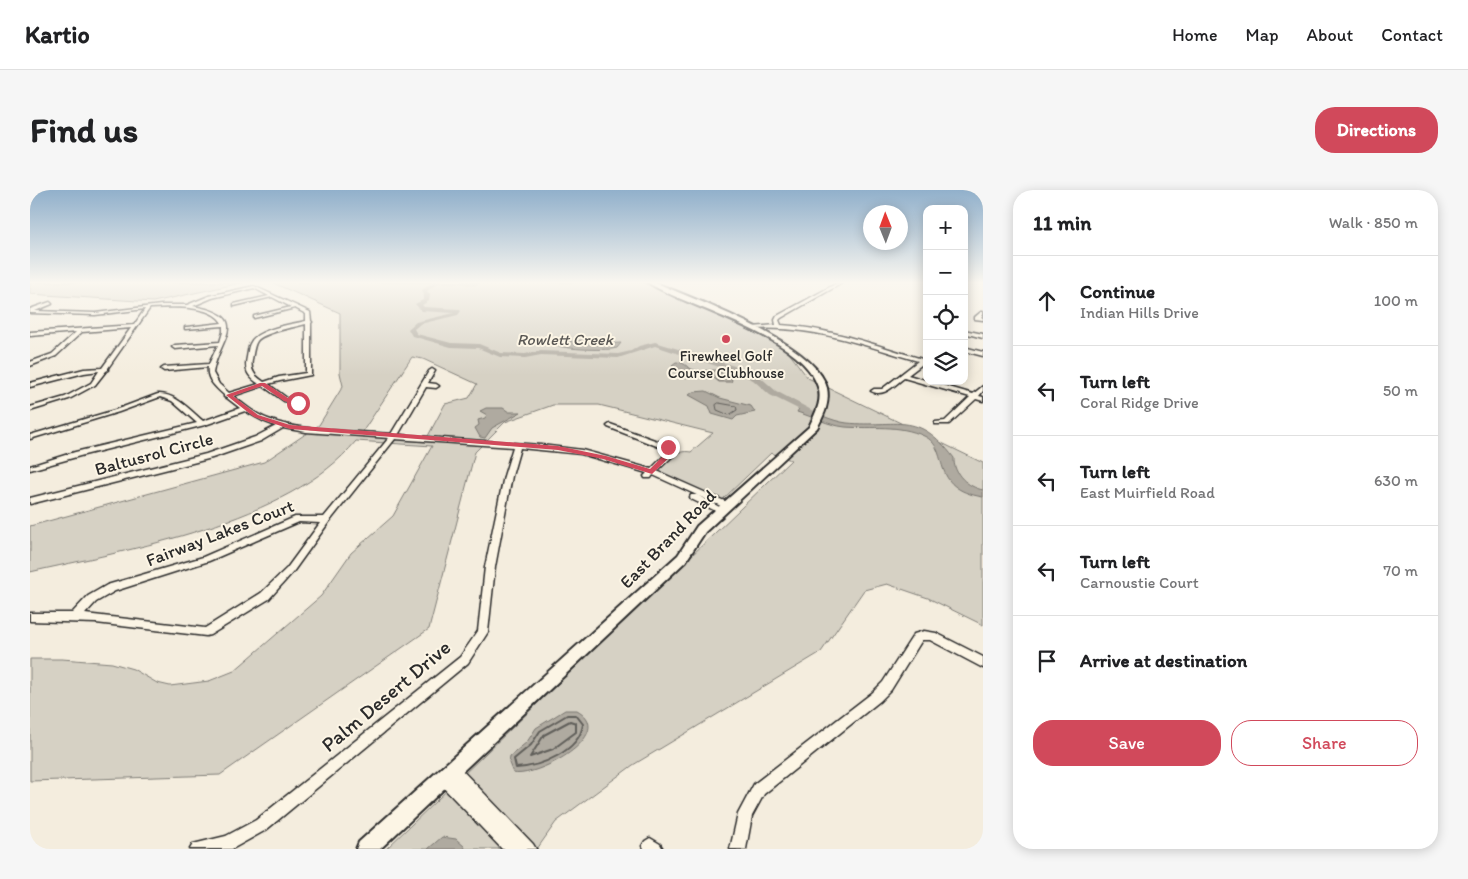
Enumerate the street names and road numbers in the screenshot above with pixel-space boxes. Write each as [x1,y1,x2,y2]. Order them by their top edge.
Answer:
street label: Baltusrol Circle [92,428,216,480]
street label: East Brand Road [615,485,721,593]
street label: Fairway Lakes Court [143,495,297,571]
street label: Palm Desert Drive [316,634,455,757]

